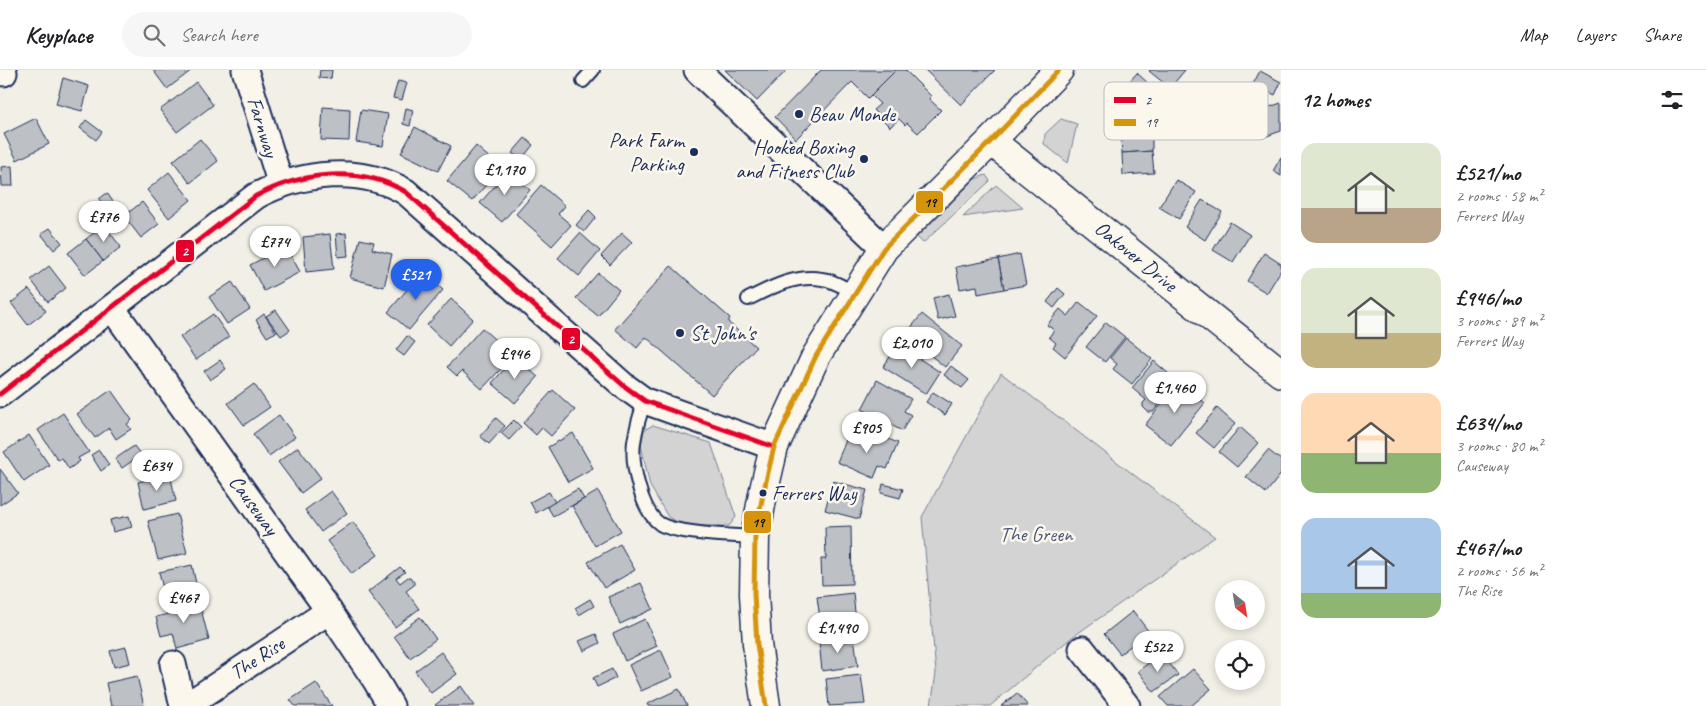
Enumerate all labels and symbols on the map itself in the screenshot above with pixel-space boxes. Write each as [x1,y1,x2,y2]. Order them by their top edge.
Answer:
legend [1104,82,1268,140]
text: 2 [1145,92,1153,109]
street label: Farnway [242,94,285,162]
place label: Beau Monde [809,101,896,127]
marker: Beau Monde [793,108,805,120]
text: 19 [1145,114,1159,131]
place label: Park Farm Parking [609,127,686,177]
place label: Hooked Boxing and Fitness Club [735,134,856,184]
marker: Park Farm Parking [688,146,700,158]
marker: Hooked Boxing and Fitness Club [858,153,870,165]
pin: £1,170 [464,154,546,196]
line badge: 19 [915,190,944,214]
text: 19 [924,194,938,211]
pin: £776 [74,200,134,243]
street label: Oakover Drive [1089,215,1183,298]
pin: £774 [245,226,305,268]
line badge: 2 [175,239,195,263]
text: 2 [182,243,190,260]
pin: £521 [386,258,446,301]
place label: St John's [690,320,757,346]
pin: £2,010 [871,326,953,369]
line badge: 2 [561,327,581,351]
marker: St John's [674,327,686,339]
text: 2 [568,331,576,348]
pin: £946 [485,338,545,380]
pin: £1,460 [1134,372,1216,414]
pin: £905 [837,412,897,454]
pin: £634 [127,450,187,492]
street label: Causeway [223,470,286,542]
place label: Ferrers Way [772,481,858,506]
marker: Ferrers Way [758,488,768,498]
line badge: 19 [743,510,772,534]
text: 19 [752,514,766,531]
park label: The Green [1000,521,1074,547]
north arrow [1215,580,1265,630]
pin: £467 [154,582,214,624]
pin: £1,490 [797,612,879,654]
street label: The Rise [225,630,290,685]
pin: £522 [1128,630,1188,673]

